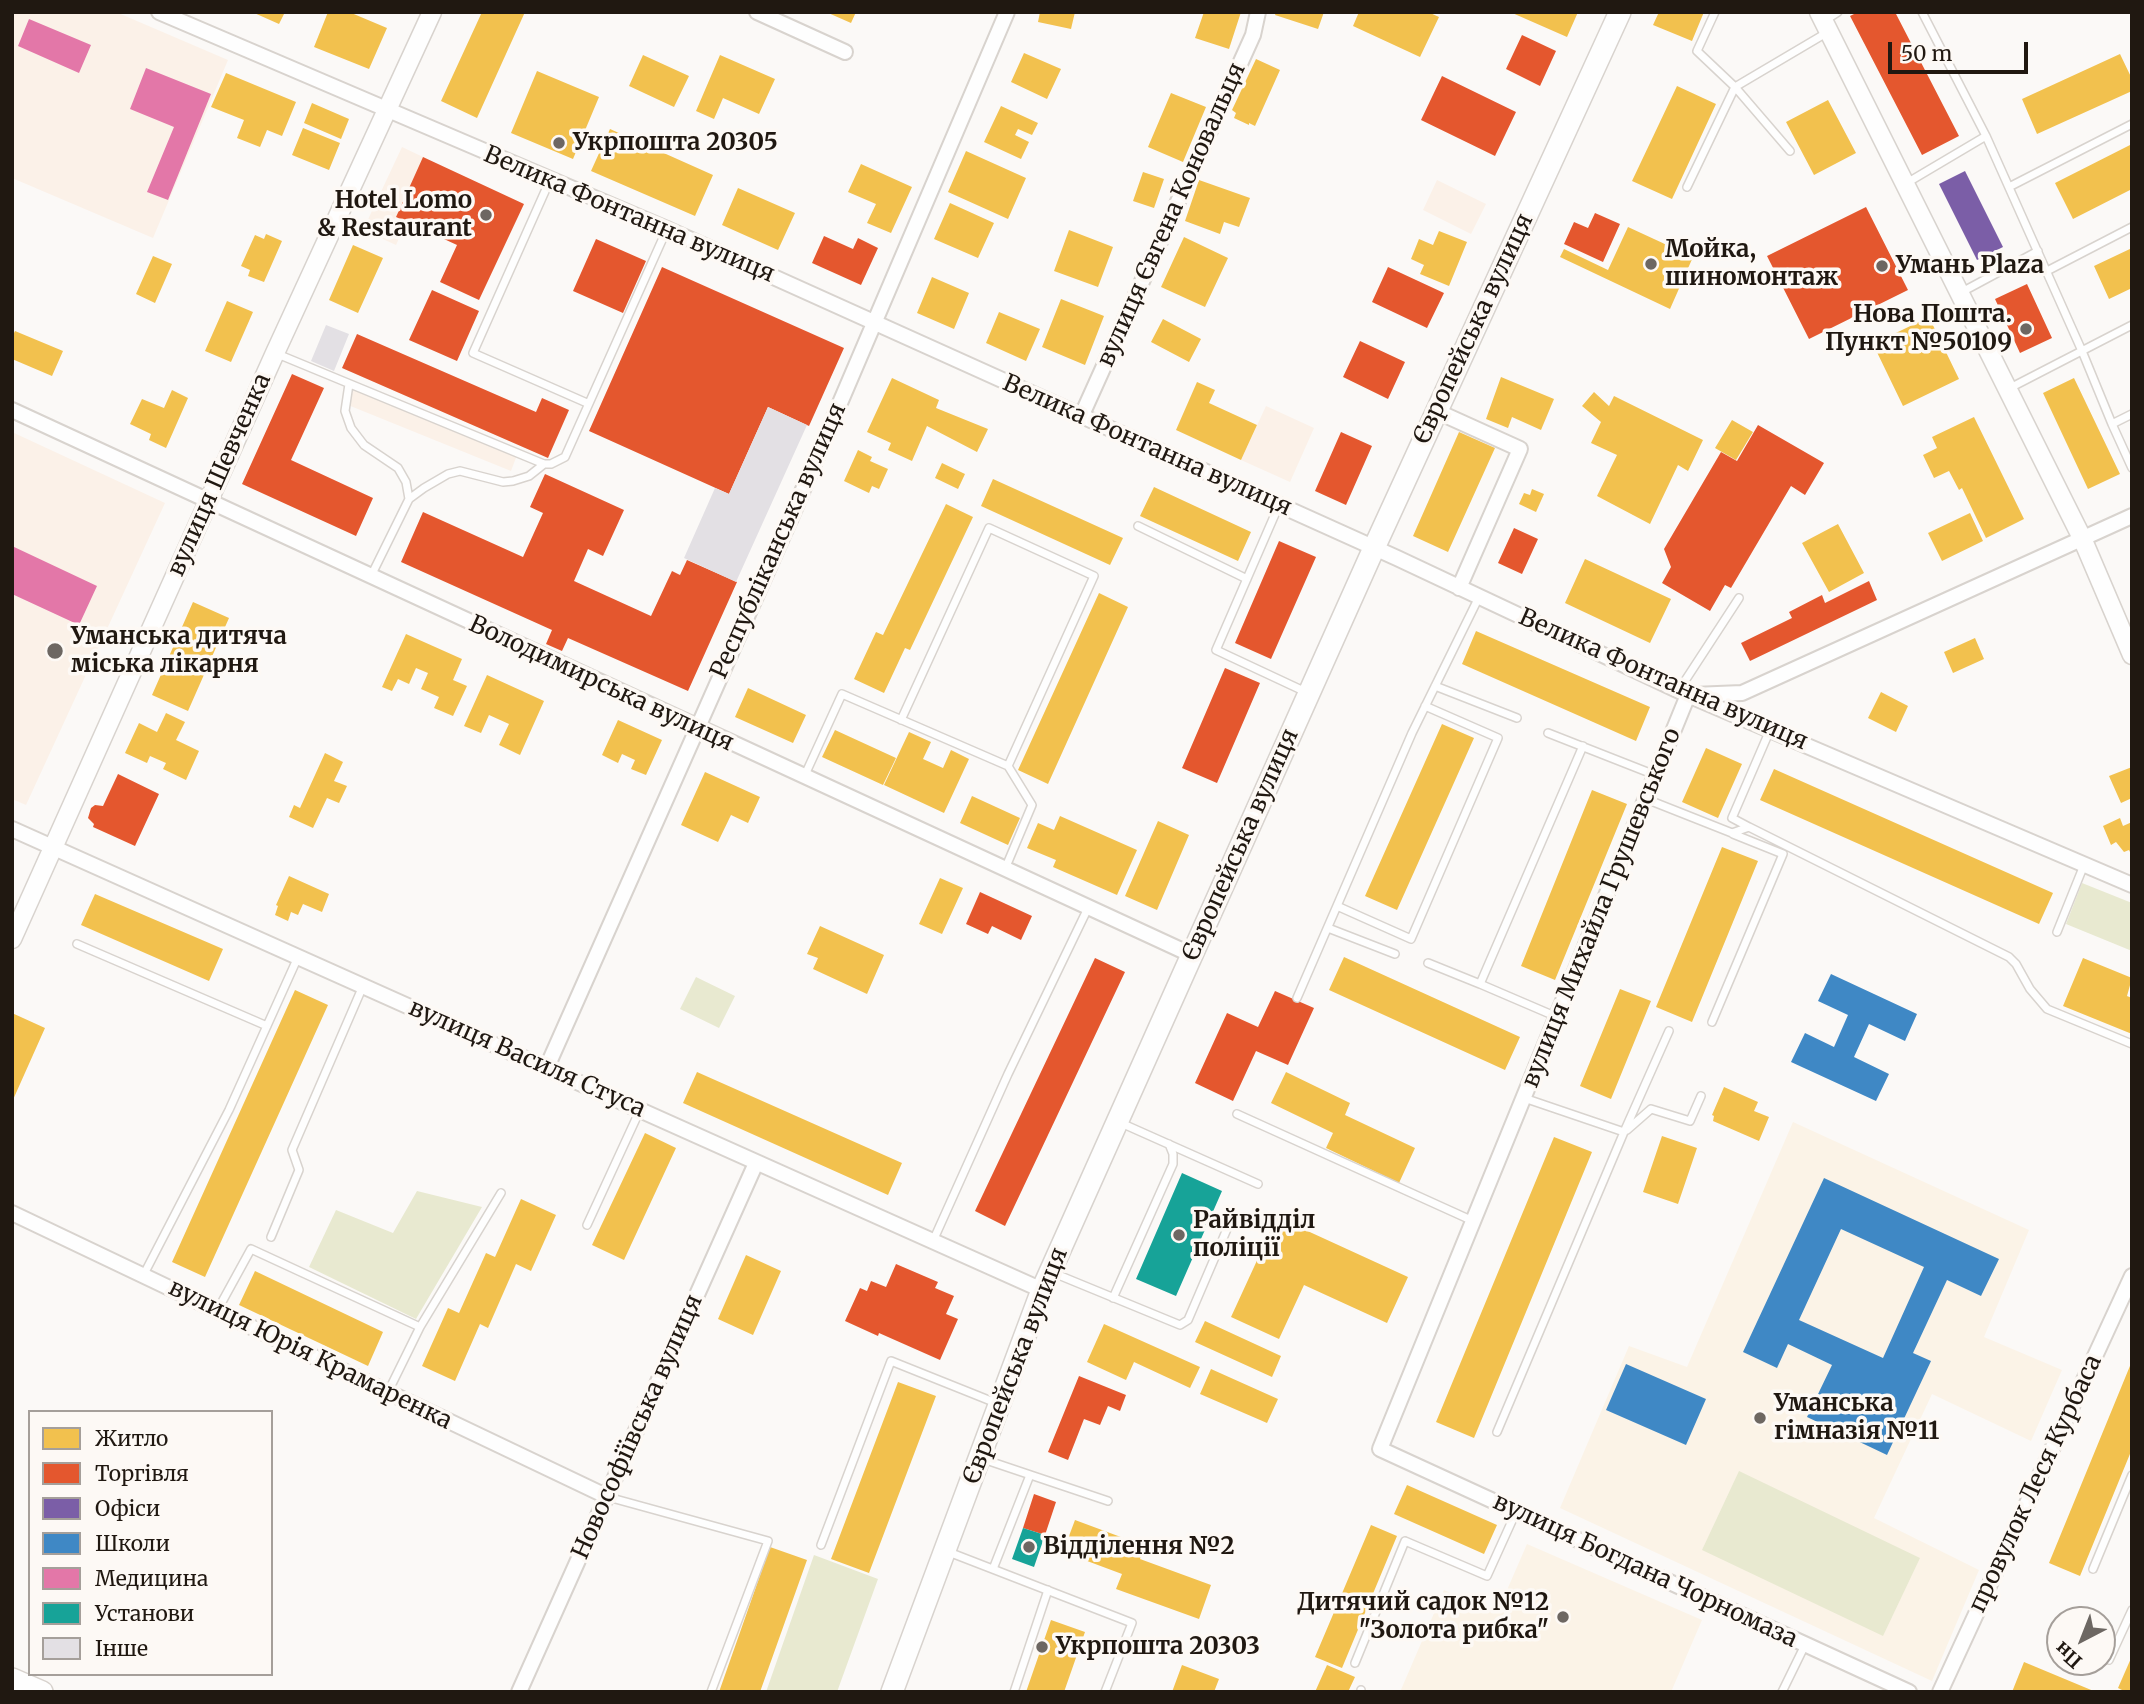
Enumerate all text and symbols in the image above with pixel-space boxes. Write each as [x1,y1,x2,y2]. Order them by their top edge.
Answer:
scale bar [1892,28,2032,72]
text: 50 m [1901,40,1952,67]
street label: вулиця Євгена Коновальця [1092,59,1252,371]
place label: Укрпошта 20305 [573,129,778,157]
marker: Укрпошта 20305 [551,135,567,151]
street label: Велика Фонтанна вулиця [479,141,779,289]
place label: Hotel Lomo & Restaurant [317,187,472,243]
marker: Hotel Lomo & Restaurant [478,207,494,223]
street label: Європейська вулиця [1408,209,1540,449]
place label: Мойка, шиномонтаж [1665,236,1838,292]
place label: Умань Plaza [1896,252,2044,280]
marker: Мойка, шиномонтаж [1643,256,1659,272]
marker: Умань Plaza [1874,258,1890,274]
place label: Нова Пошта. Пункт №50109 [1825,301,2012,357]
marker: Нова Пошта. Пункт №50109 [2018,321,2034,337]
street label: вулиця Шевченка [162,369,278,581]
street label: Велика Фонтанна вулиця [998,369,1296,523]
street label: Республіканська вулиця [705,399,853,683]
street label: Велика Фонтанна вулиця [1514,603,1812,757]
street label: Володимирська вулиця [464,610,738,758]
place label: Уманська дитяча міська лікарня [71,623,287,679]
marker: Уманська дитяча міська лікарня [45,641,65,661]
street label: вулиця Михайла Грушевського [1517,724,1687,1092]
street label: Європейська вулиця [1177,725,1305,965]
street label: вулиця Василя Стуса [404,994,650,1124]
place label: Райвідділ поліції [1193,1207,1316,1263]
marker: Райвідділ поліції [1171,1227,1187,1243]
street label: Європейська вулиця [958,1244,1074,1488]
street label: вулиця Юрія Крамаренка [164,1274,456,1436]
street label: Новософіївська вулиця [567,1290,709,1564]
street label: провулок Леся Курбаса [1964,1351,2108,1617]
place label: Уманська гімназія №11 [1774,1390,1939,1446]
legend [28,1410,273,1676]
marker: Уманська гімназія №11 [1752,1410,1768,1426]
text: Житло [95,1425,168,1452]
text: Торгівля [95,1460,189,1487]
street label: вулиця Богдана Чорномаза [1488,1488,1802,1654]
text: Офіси [95,1495,160,1522]
text: Школи [95,1530,170,1557]
place label: Відділення №2 [1043,1533,1235,1561]
marker: Відділення №2 [1021,1539,1037,1555]
text: Медицина [95,1565,208,1592]
place label: Дитячий садок №12 "Золота рибка" [1297,1589,1549,1645]
text: Установи [95,1600,194,1627]
north arrow [2046,1606,2116,1676]
marker: Дитячий садок №12 "Золота рибка" [1555,1609,1571,1625]
place label: Укрпошта 20303 [1056,1633,1260,1661]
text: Інше [95,1635,148,1662]
text: Пн [2050,1637,2087,1674]
marker: Укрпошта 20303 [1034,1639,1050,1655]

